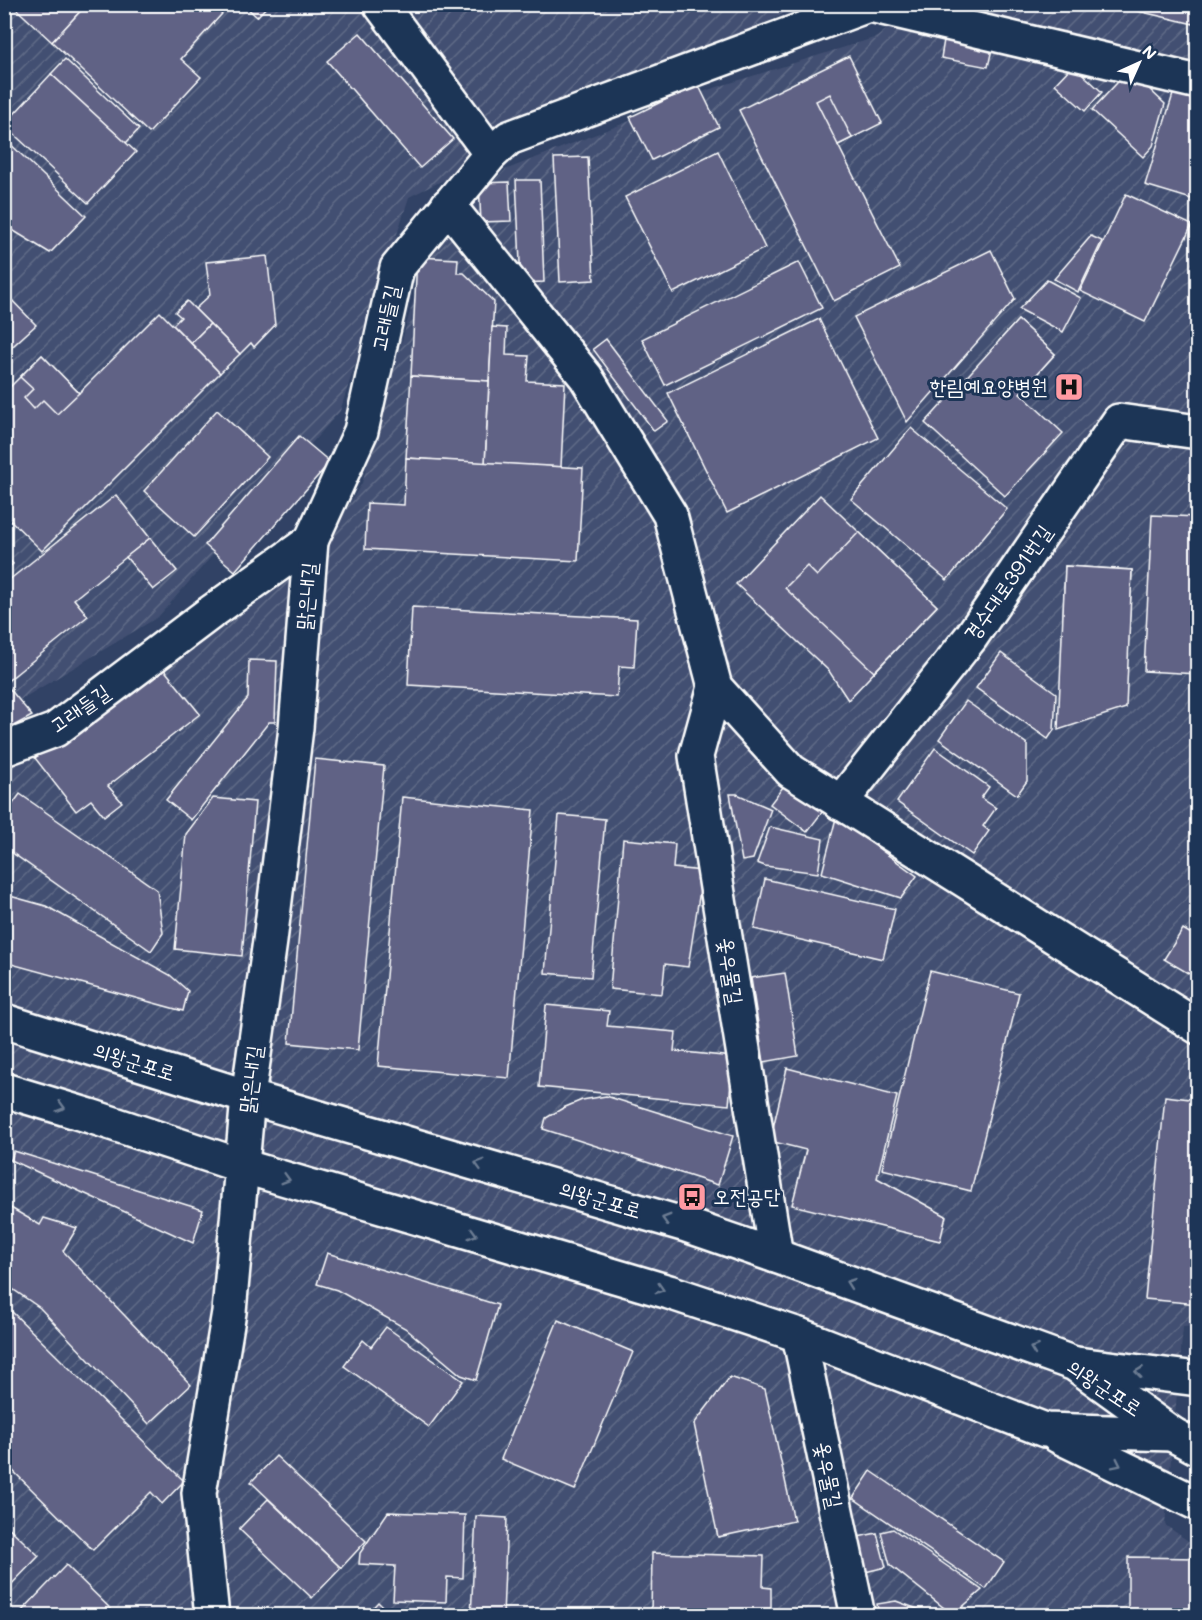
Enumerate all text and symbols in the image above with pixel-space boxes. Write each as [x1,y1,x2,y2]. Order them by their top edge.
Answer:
north arrow [1109,33,1169,93]
text: N [1138,40,1162,64]
street label: 고래들길 [364,282,405,354]
hospital icon: 한림예요양병원 [1053,371,1085,403]
place label: 한림예요양병원 [930,372,1048,399]
street label: 경수대로391번길 [957,519,1057,645]
street label: 맑은내길 [289,561,322,631]
street label: 고래들길 [44,677,115,738]
street label: 옻우물길 [713,935,750,1006]
street label: 의왕군포로 [90,1035,179,1086]
street label: 맑은내길 [232,1044,267,1114]
one-way arrow [55,1100,66,1112]
one-way arrow [474,1159,485,1171]
one-way arrow [280,1172,291,1184]
street label: 의왕군포로 [556,1174,645,1223]
bus stop icon: 오전공단 [676,1181,708,1213]
place label: 오전공단 [713,1182,781,1209]
one-way arrow [661,1214,672,1226]
one-way arrow [467,1227,478,1239]
one-way arrow [845,1278,856,1290]
one-way arrow [654,1282,665,1294]
one-way arrow [1029,1344,1039,1357]
street label: 의왕군포로 [1062,1352,1148,1421]
one-way arrow [1135,1366,1144,1379]
street label: 옻우물길 [809,1439,850,1511]
one-way arrow [1110,1457,1121,1469]

